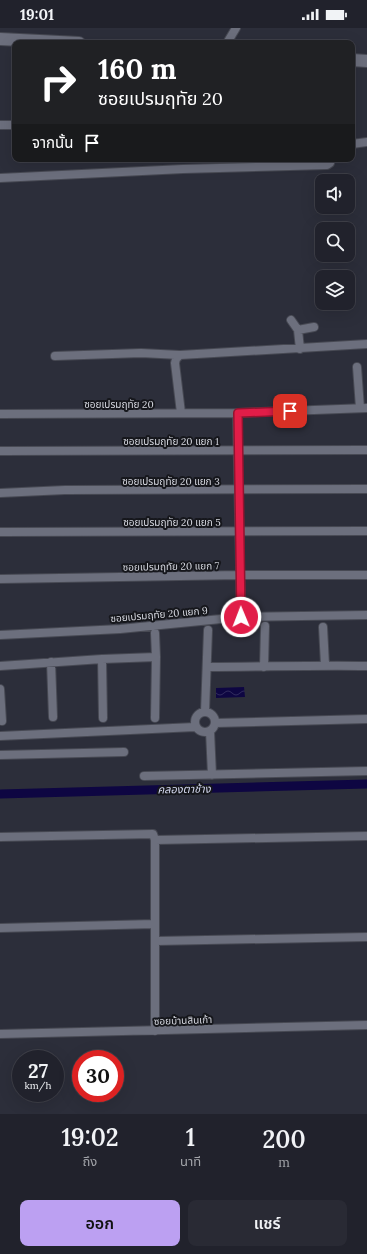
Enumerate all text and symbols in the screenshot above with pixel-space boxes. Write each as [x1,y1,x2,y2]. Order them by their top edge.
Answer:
text: 19:01 [20,5,54,24]
text: 160 m [98,51,176,87]
icon: right [32,56,84,108]
text: ซอยเปรมฤทัย 20 [98,87,223,110]
icon: arrive [81,132,103,154]
text: จากนั้น [32,133,73,152]
map controls [315,174,355,310]
button: sound [315,174,355,214]
button: search [315,222,355,262]
button: layers [315,270,355,310]
pin [273,394,307,428]
street label: ซอยเปรมฤทัย 20 [84,398,154,411]
icon: arrive [279,400,301,422]
street label: ซอยเปรมฤทัย 20 แยก 1 [123,435,219,448]
street label: ซอยเปรมฤทัย 20 แยก 3 [122,475,220,488]
street label: ซอยเปรมฤทัย 20 แยก 5 [123,516,221,529]
street label: ซอยเปรมฤทัย 20 แยก 7 [123,559,220,574]
position arrow [220,596,262,638]
street label: ซอยเปรมฤทัย 20 แยก 9 [110,604,209,625]
water label: คลองตาช้าง [157,782,212,796]
street label: ซอยบ้านสินเก้า [154,1013,212,1028]
speed limit sign: 30 [72,1050,124,1102]
text: 27 [28,1058,48,1083]
text: km/h [24,1079,52,1092]
text: 19:02 [61,1122,119,1153]
text: 1 [186,1122,195,1153]
text: 200 [262,1124,306,1155]
text: ถึง [83,1153,97,1170]
text: นาที [180,1153,201,1170]
text: m [278,1154,290,1171]
button: ออก [20,1200,180,1246]
button: แชร์ [188,1200,347,1246]

